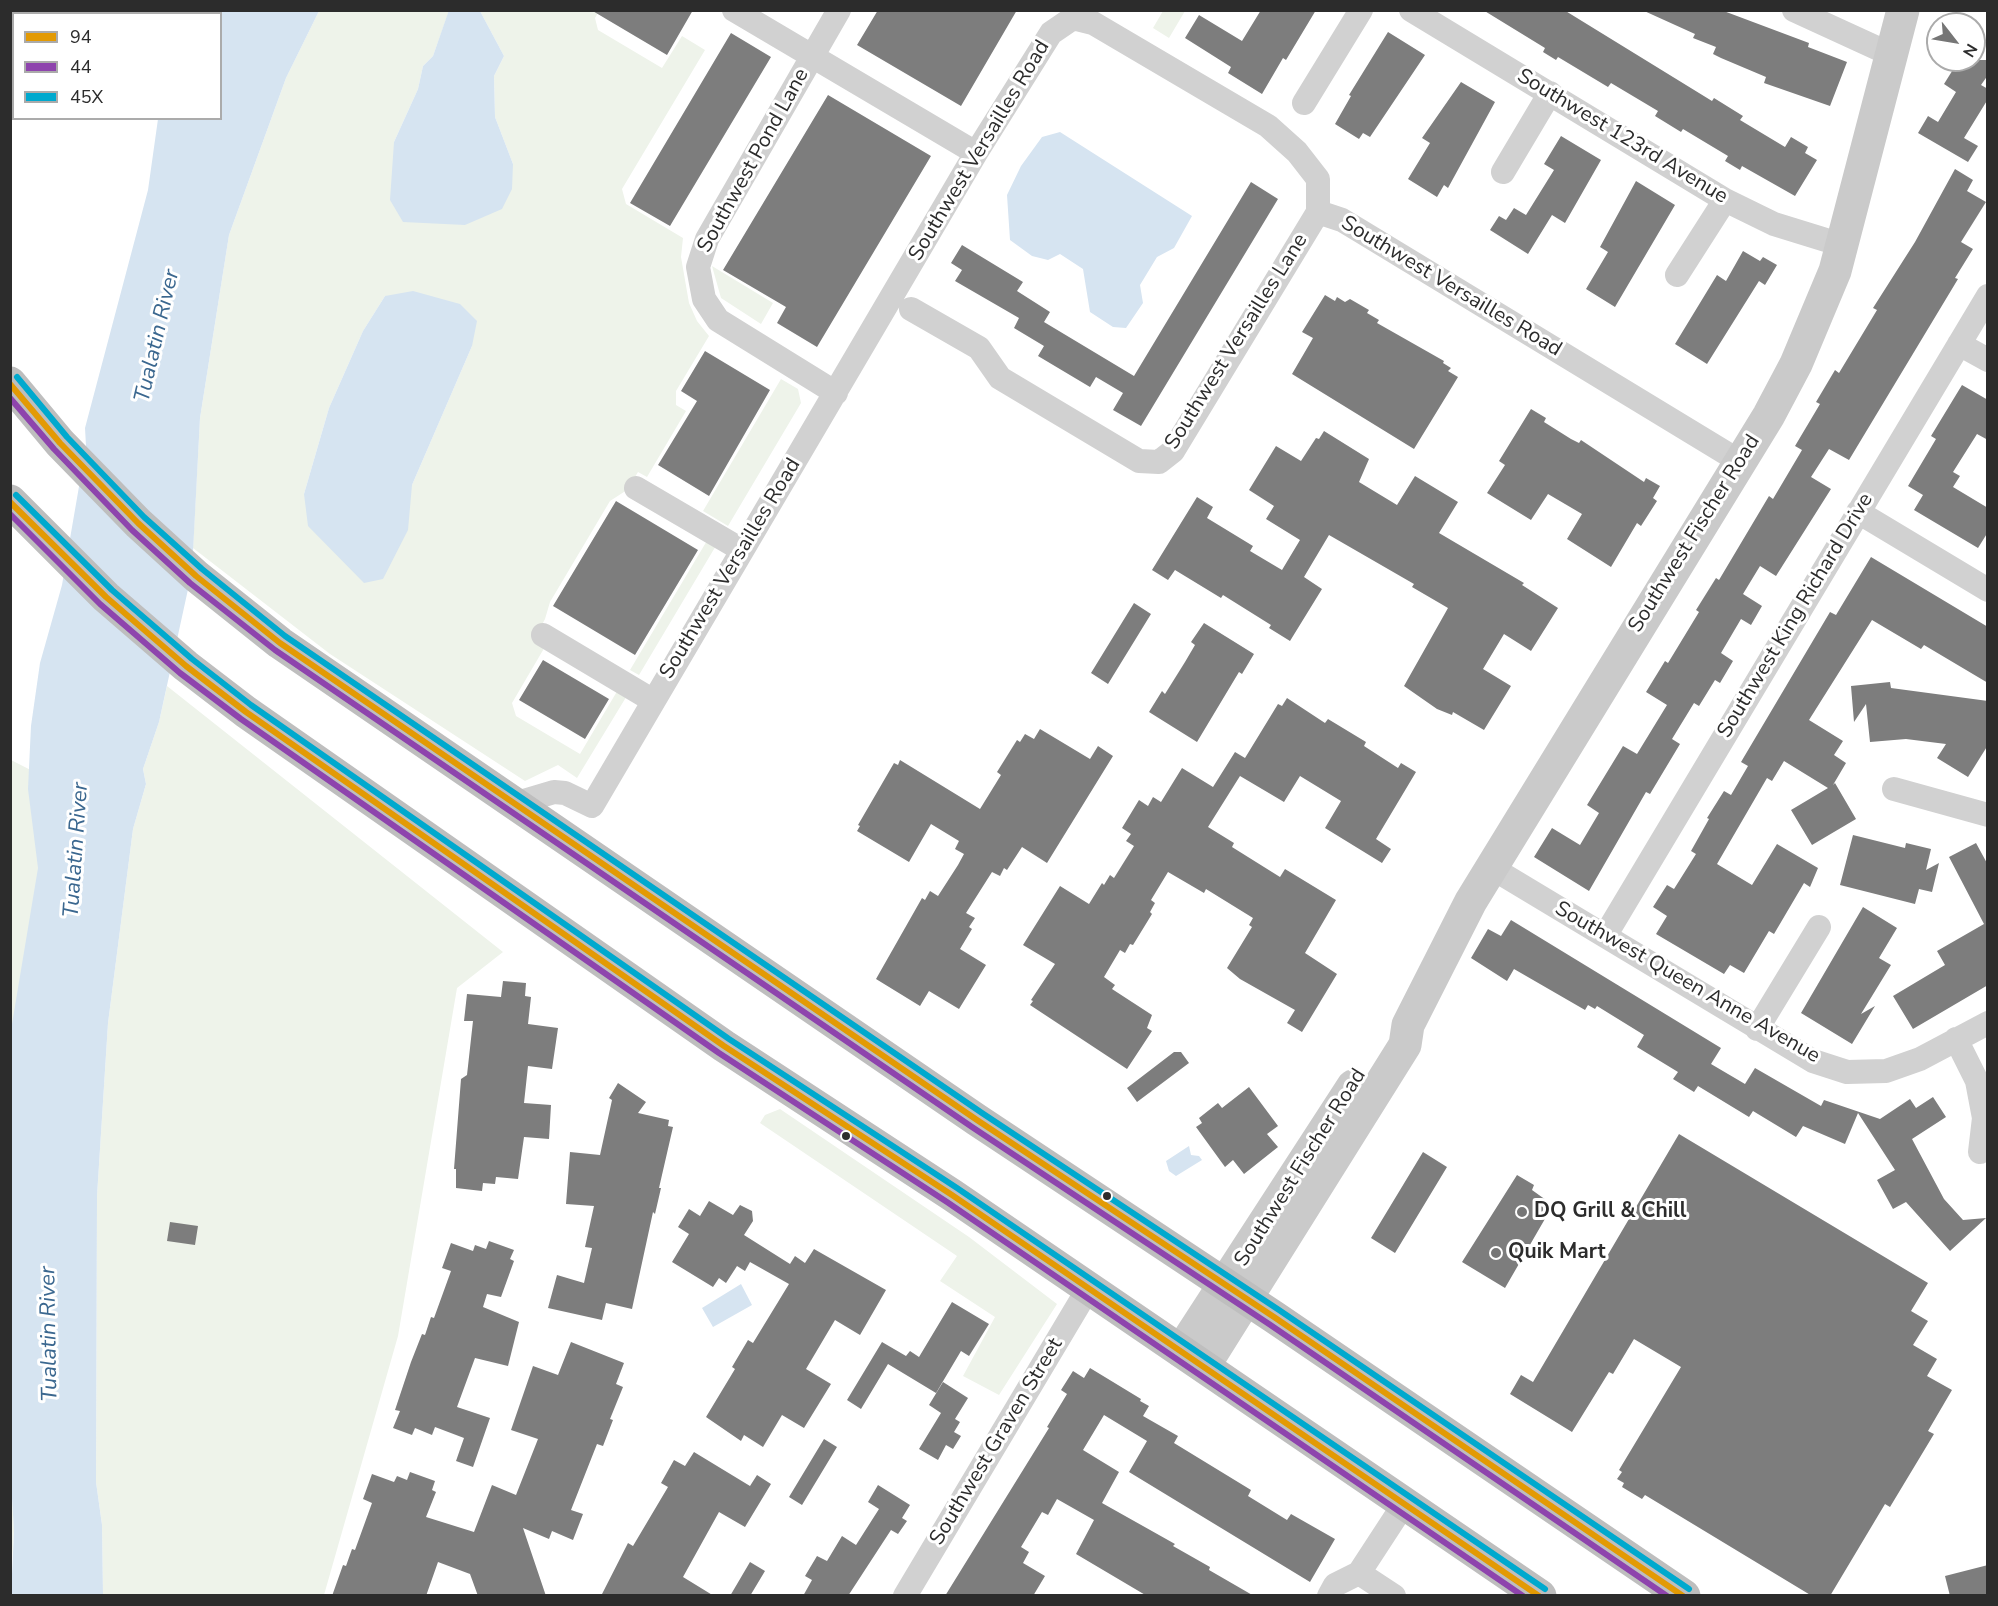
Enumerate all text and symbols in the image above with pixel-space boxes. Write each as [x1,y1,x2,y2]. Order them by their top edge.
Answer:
legend [12,12,222,120]
north arrow [1926,12,1986,72]
text: 94 [70,25,92,49]
street label: Southwest Versailles Road [904,36,1056,266]
text: N [1957,39,1982,61]
text: 44 [70,55,92,79]
street label: Southwest 123rd Avenue [1512,64,1732,210]
street label: Southwest Pond Lane [693,65,815,257]
text: 45X [70,85,103,109]
street label: Southwest Versailles Road [1336,211,1566,363]
street label: Southwest Versailles Lane [1160,230,1314,454]
water label: Tualatin River [130,267,186,405]
street label: Southwest Fischer Road [1624,431,1766,637]
street label: Southwest Versailles Road [655,454,807,684]
street label: Southwest King Richard Drive [1713,489,1879,743]
water label: Tualatin River [59,782,95,918]
street label: Southwest Queen Anne Avenue [1550,897,1824,1069]
street label: Southwest Fischer Road [1230,1065,1372,1271]
unlabelled marker [840,1130,852,1142]
unlabelled marker [1101,1190,1113,1202]
place label: DQ Grill & Chill [1534,1199,1686,1225]
marker: DQ Grill & Chill [1515,1205,1529,1219]
place label: Quik Mart [1508,1240,1606,1266]
marker: Quik Mart [1489,1246,1503,1260]
water label: Tualatin River [36,1266,64,1402]
street label: Southwest Graven Street [925,1334,1069,1550]

